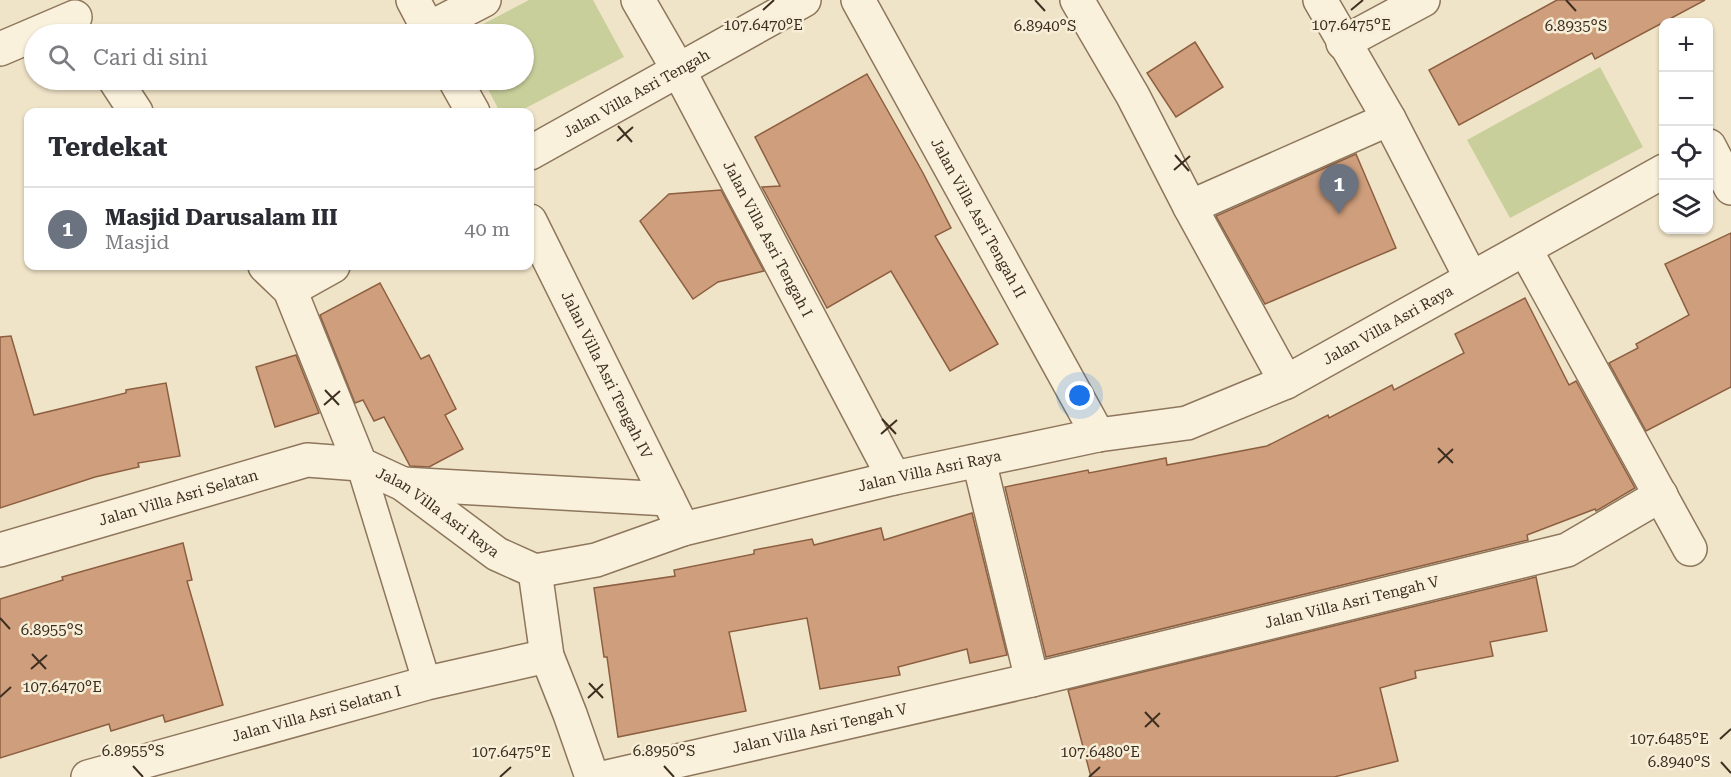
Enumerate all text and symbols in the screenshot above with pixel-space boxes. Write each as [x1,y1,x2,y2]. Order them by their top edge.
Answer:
text: 107.6470°E [723,16,803,34]
text: 107.6475°E [1311,16,1391,34]
text: 6.8940°S [1014,17,1076,35]
text: 6.8935°S [1545,17,1607,35]
map controls [1659,18,1713,234]
button: + [1659,18,1713,72]
search box [24,24,534,90]
icon: search [45,41,78,74]
text: Cari di sini [93,45,208,70]
street label: Jalan Villa Asri Tengah [560,45,713,142]
button: − [1659,72,1713,126]
button: locate [1659,126,1713,180]
text: Terdekat [48,132,168,162]
street label: Jalan Villa Asri Tengah II [927,135,1030,301]
street label: Jalan Villa Asri Tengah I [719,158,816,320]
pin: 1 [1320,164,1358,214]
button: layers [1659,180,1713,234]
text: Masjid Darusalam III [105,205,338,230]
text: 1 [62,217,73,241]
text: 40 m [464,217,510,241]
text: Masjid [105,230,169,254]
street label: Jalan Villa Asri Raya [1320,282,1456,369]
street label: Jalan Villa Asri Tengah IV [557,288,656,462]
your location [1065,381,1094,410]
street label: Jalan Villa Asri Raya [856,447,1003,495]
street label: Jalan Villa Asri Raya [373,464,503,561]
street label: Jalan Villa Asri Selatan [97,466,261,530]
street label: Jalan Villa Asri Tengah V [1263,572,1441,632]
text: 6.8955°S [21,621,83,639]
text: 107.6470°E [22,678,102,696]
street label: Jalan Villa Asri Selatan I [230,682,403,746]
street label: Jalan Villa Asri Tengah V [730,700,909,757]
text: 107.6485°E [1629,730,1709,748]
text: 6.8955°S [102,742,164,760]
text: 6.8950°S [633,742,695,760]
text: 107.6475°E [471,743,551,761]
text: 107.6480°E [1060,743,1140,761]
text: 6.8940°S [1648,753,1710,771]

